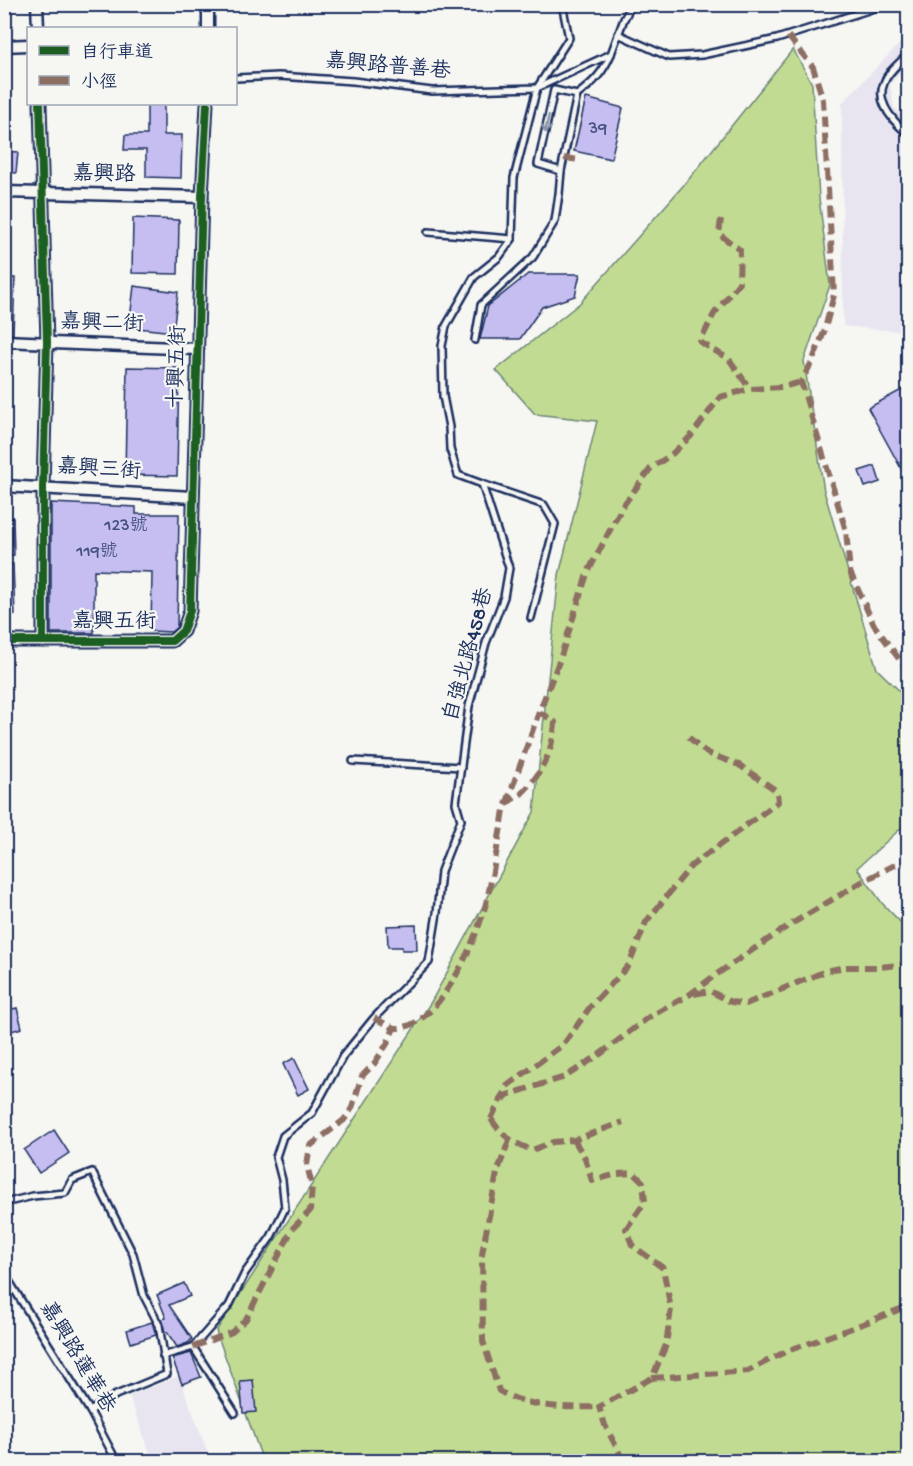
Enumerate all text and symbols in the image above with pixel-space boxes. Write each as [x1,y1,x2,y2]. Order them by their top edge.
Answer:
legend [27,27,237,105]
text: 自行車道 [81,42,153,64]
street label: 嘉興路普善巷 [324,48,452,86]
text: 小徑 [81,72,117,94]
one-way arrow [540,114,552,133]
house number: 39 [588,119,607,140]
street label: 嘉興路 [72,161,136,189]
street label: 嘉興二街 [60,309,144,339]
street label: 十興五街 [164,325,193,409]
street label: 嘉興三街 [56,454,142,486]
house number: 123號 [103,515,148,537]
house number: 119號 [75,541,118,563]
street label: 自強北路458巷 [438,585,500,725]
street label: 嘉興五街 [72,609,156,636]
street label: 嘉興路蓮華巷 [33,1297,121,1418]

